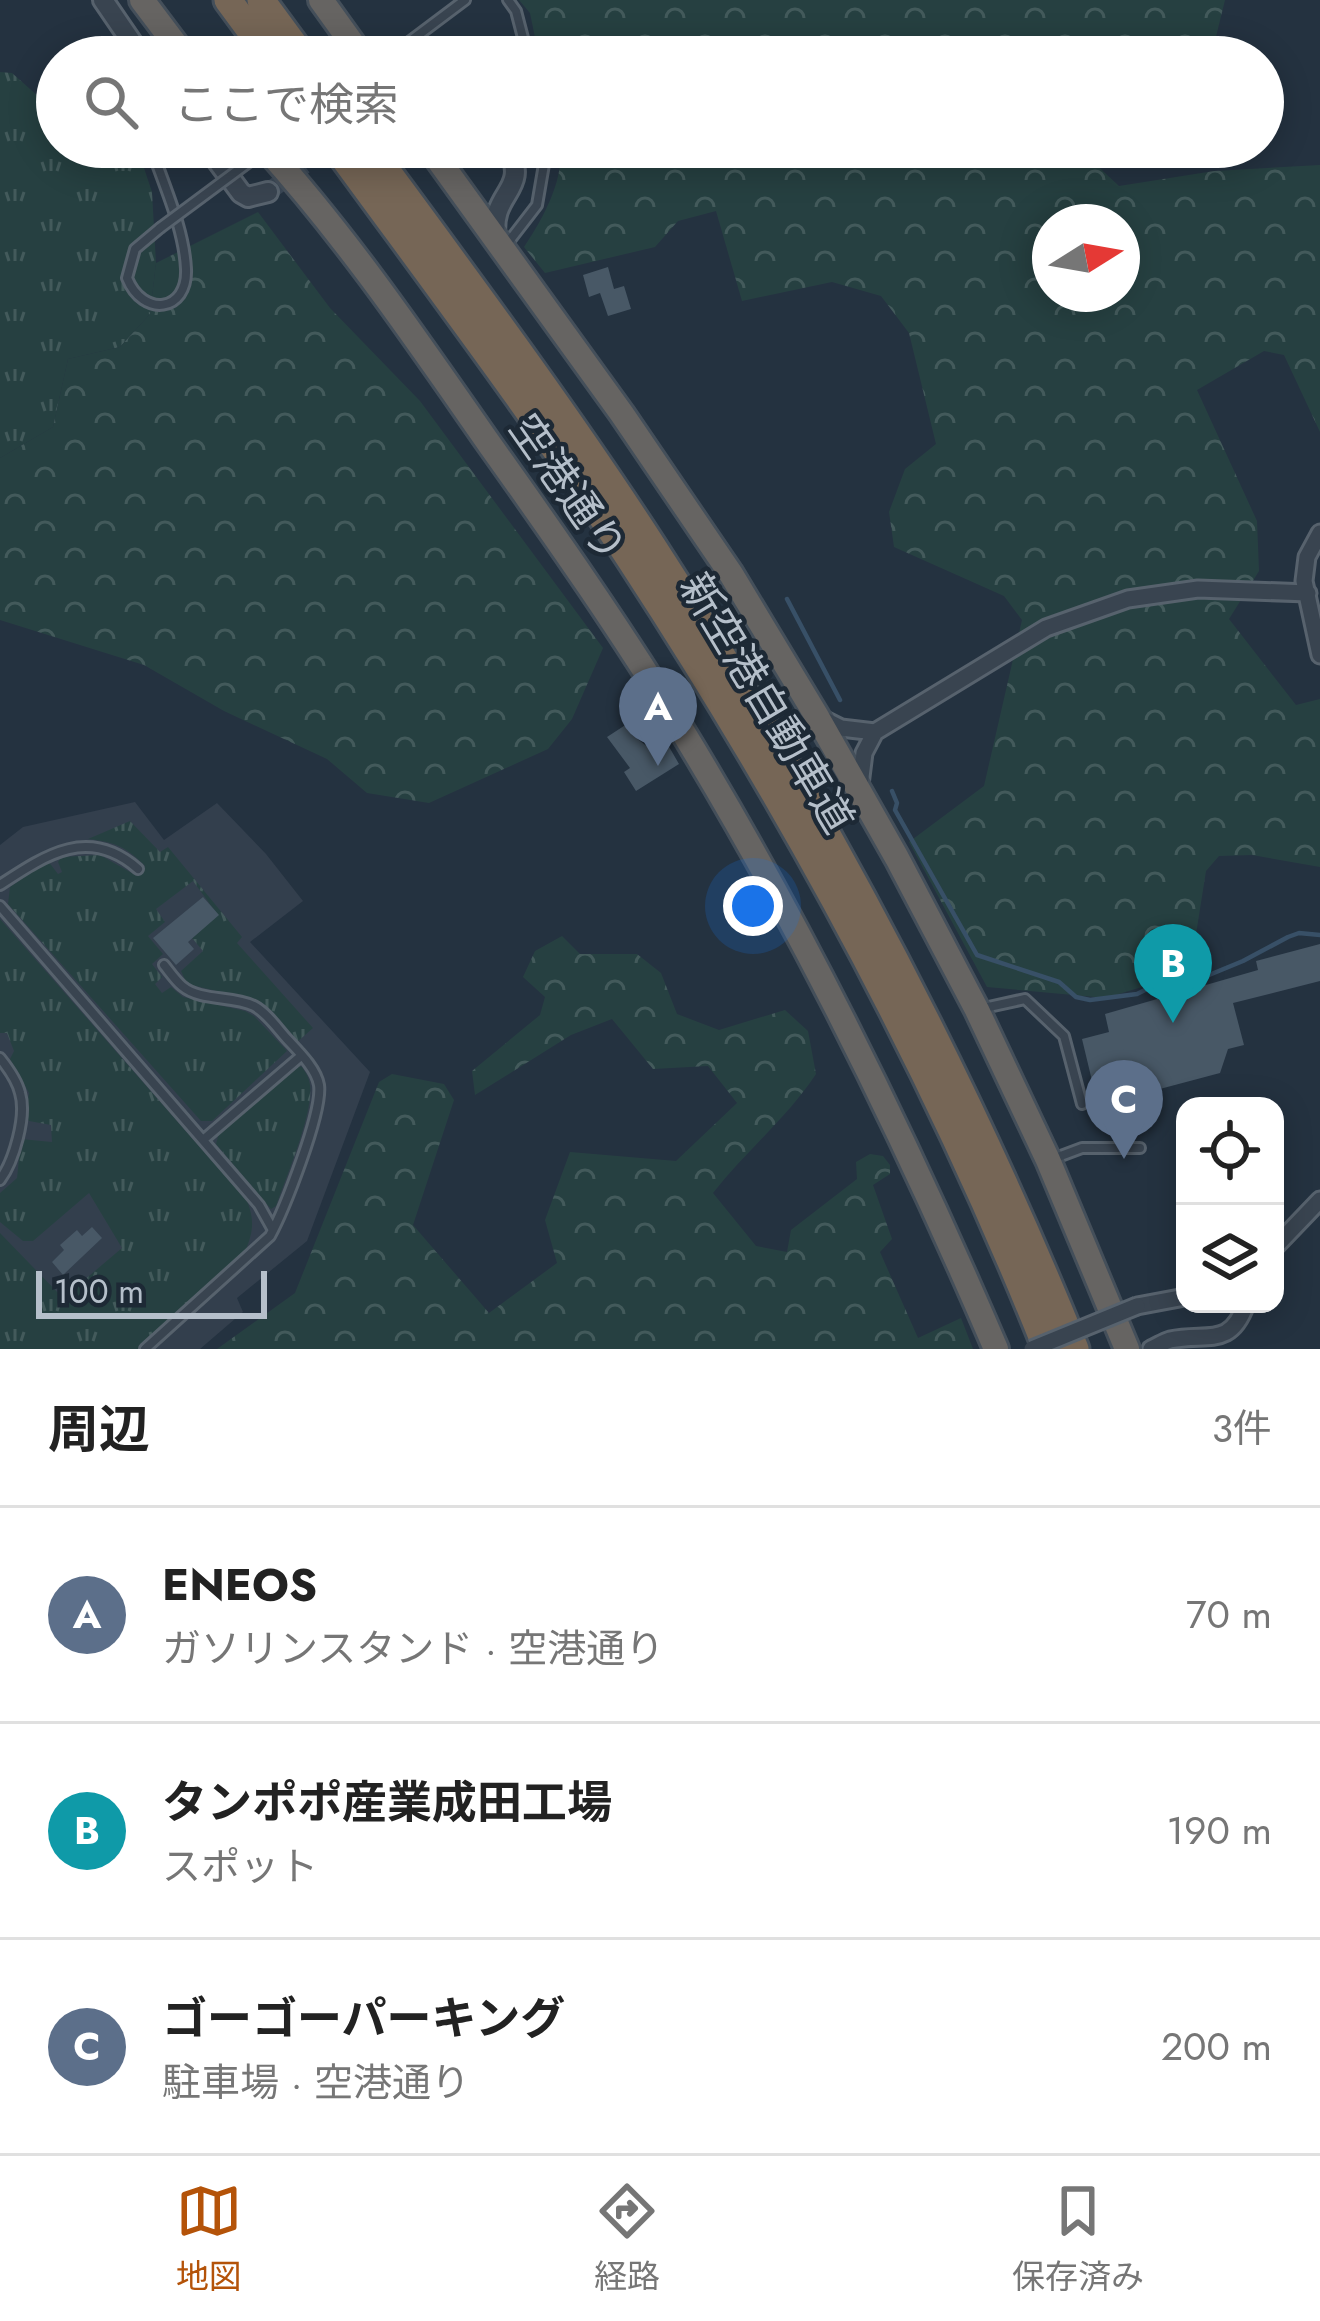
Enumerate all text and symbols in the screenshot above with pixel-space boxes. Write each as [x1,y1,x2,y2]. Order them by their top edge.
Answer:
search box [36,36,1284,168]
icon: search [78,69,144,135]
text: ここで検索 [174,72,399,137]
north arrow [1032,204,1140,312]
street label: 空港通り [495,402,641,574]
street label: 新空港自動車道 [665,561,869,845]
pin: A [619,667,697,766]
your location [723,876,783,936]
pin: B [1134,924,1212,1023]
pin: C [1085,1060,1163,1159]
map controls [1176,1097,1284,1313]
button: locate [1176,1097,1284,1205]
button: layers [1176,1205,1284,1313]
scale bar [36,1265,267,1318]
text: 100 m [54,1268,144,1315]
text: 周辺 [48,1392,150,1466]
text: 3件 [1212,1400,1272,1457]
text: ENEOS [162,1552,317,1617]
text: A [73,1586,101,1643]
text: 70 m [1186,1586,1272,1643]
text: ガソリンスタンド · 空港通り [162,1620,664,1677]
text: タンポポ産業成田工場 [162,1770,612,1835]
text: B [74,1802,100,1859]
text: 190 m [1166,1802,1272,1859]
text: スポット [162,1838,318,1895]
text: ゴーゴーパーキング [162,1986,565,2051]
text: C [73,2018,101,2075]
text: 200 m [1161,2018,1272,2075]
text: 駐車場 · 空港通り [162,2054,470,2111]
tab: 地図 [176,2178,242,2300]
tab: 経路 [594,2178,660,2300]
tab: 保存済み [1012,2178,1144,2300]

